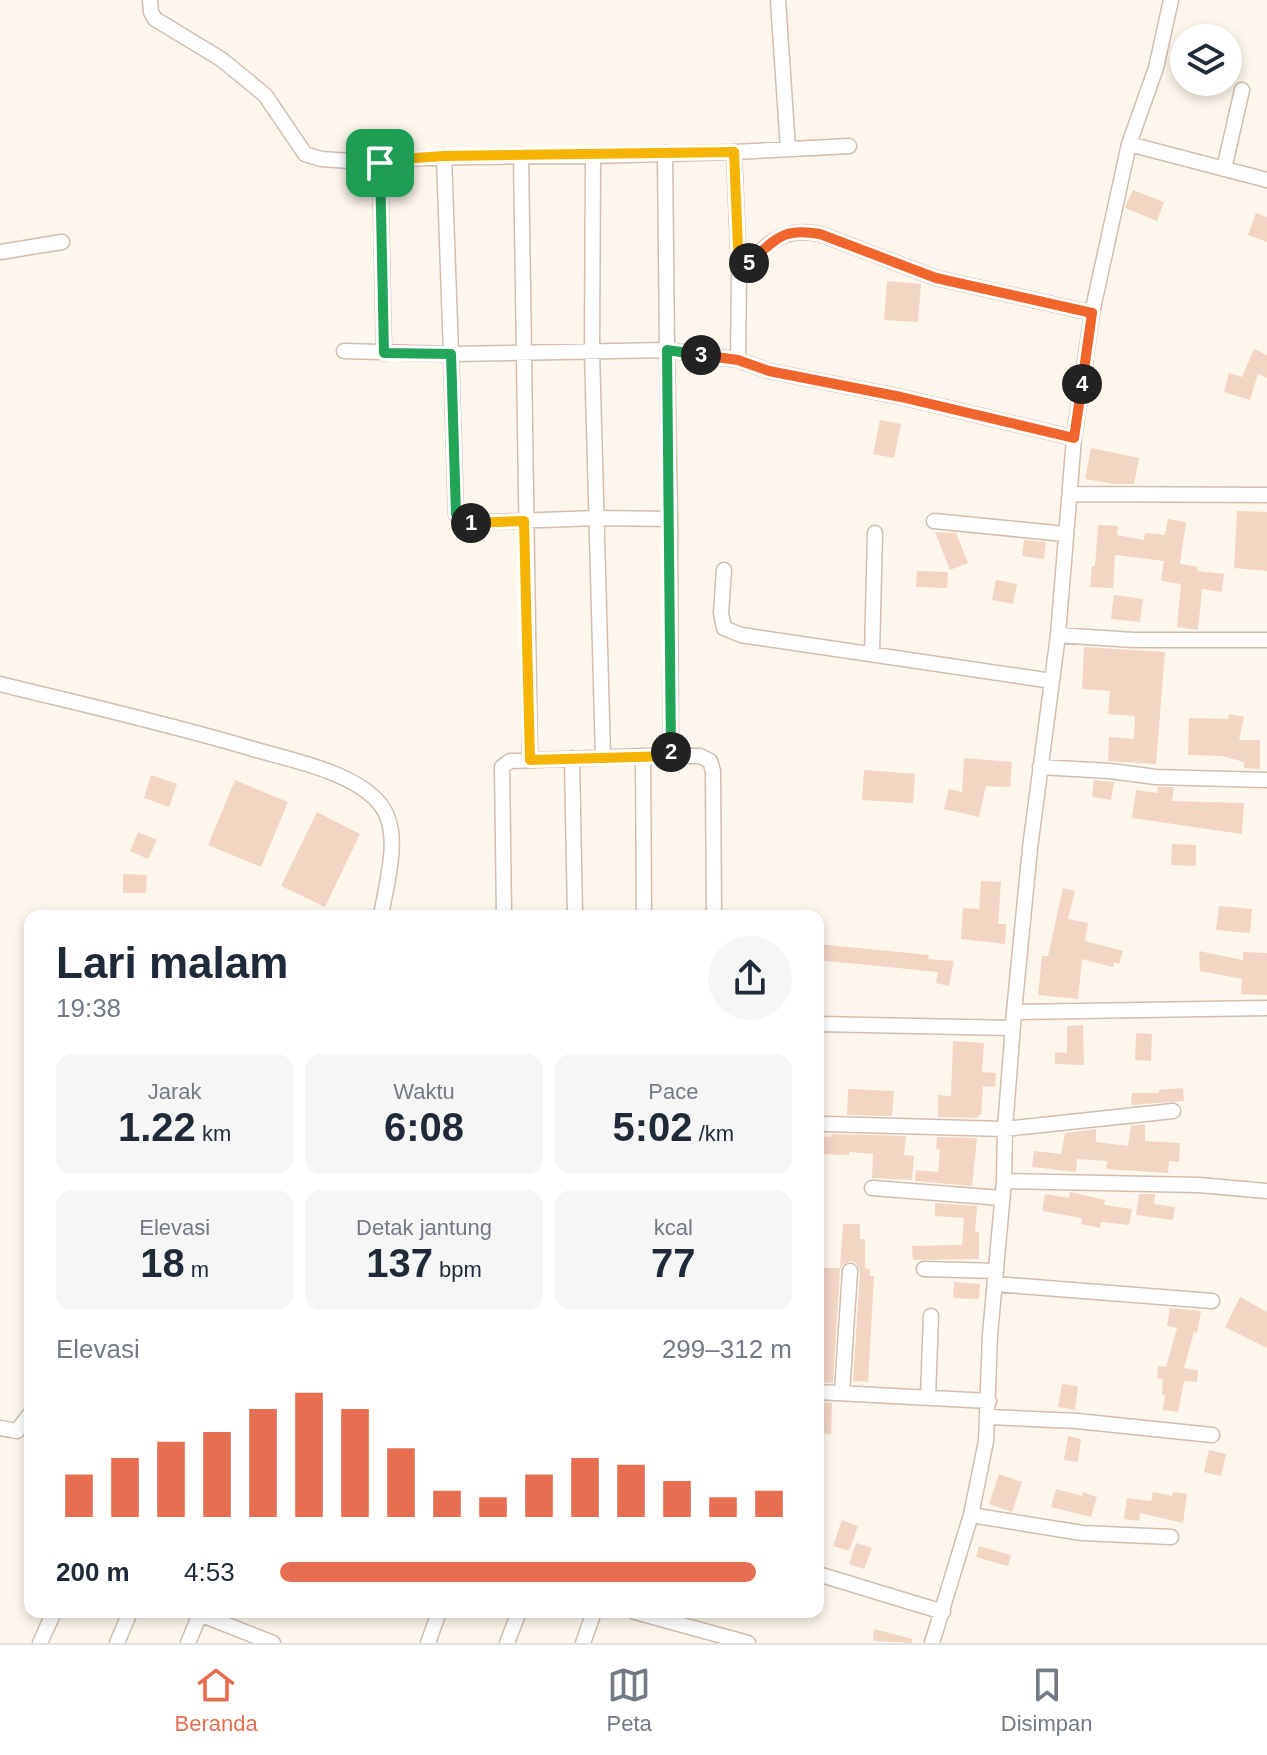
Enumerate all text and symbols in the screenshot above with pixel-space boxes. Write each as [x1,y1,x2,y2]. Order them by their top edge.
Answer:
map controls [1170,24,1242,96]
button: layers [1170,24,1242,96]
pin [346,129,414,197]
icon: arrive [358,141,402,185]
pin: 5 [729,243,769,283]
text: 5 [743,250,755,275]
pin: 3 [681,335,721,375]
text: 3 [695,342,707,367]
pin: 4 [1062,364,1102,404]
text: 4 [1076,371,1088,396]
pin: 1 [451,503,491,543]
text: 1 [465,510,477,535]
pin: 2 [651,732,691,772]
text: 2 [665,739,677,764]
button: share [708,936,792,1020]
text: Lari malam [56,938,288,987]
text: 19:38 [56,993,121,1023]
text: Jarak [148,1079,202,1104]
text: Waktu [393,1079,455,1104]
text: Pace [648,1079,698,1104]
text: 1.22 [118,1105,196,1149]
text: 6:08 [384,1105,464,1149]
text: 5:02 [613,1105,693,1149]
text: km [196,1121,231,1146]
text: /km [693,1121,734,1146]
text: Elevasi [139,1215,210,1240]
text: Detak jantung [356,1215,492,1240]
text: kcal [654,1215,693,1240]
text: 18 [140,1241,185,1285]
text: 137 [366,1241,433,1285]
text: 77 [651,1241,696,1285]
text: m [185,1257,209,1282]
text: bpm [433,1257,482,1282]
text: Elevasi [56,1334,140,1364]
text: 299–312 m [662,1334,792,1364]
text: 200 m [56,1557,130,1587]
text: 4:53 [184,1557,235,1587]
tab: Beranda [174,1663,258,1737]
tab: Peta [607,1663,652,1737]
tab: Disimpan [1001,1663,1093,1737]

